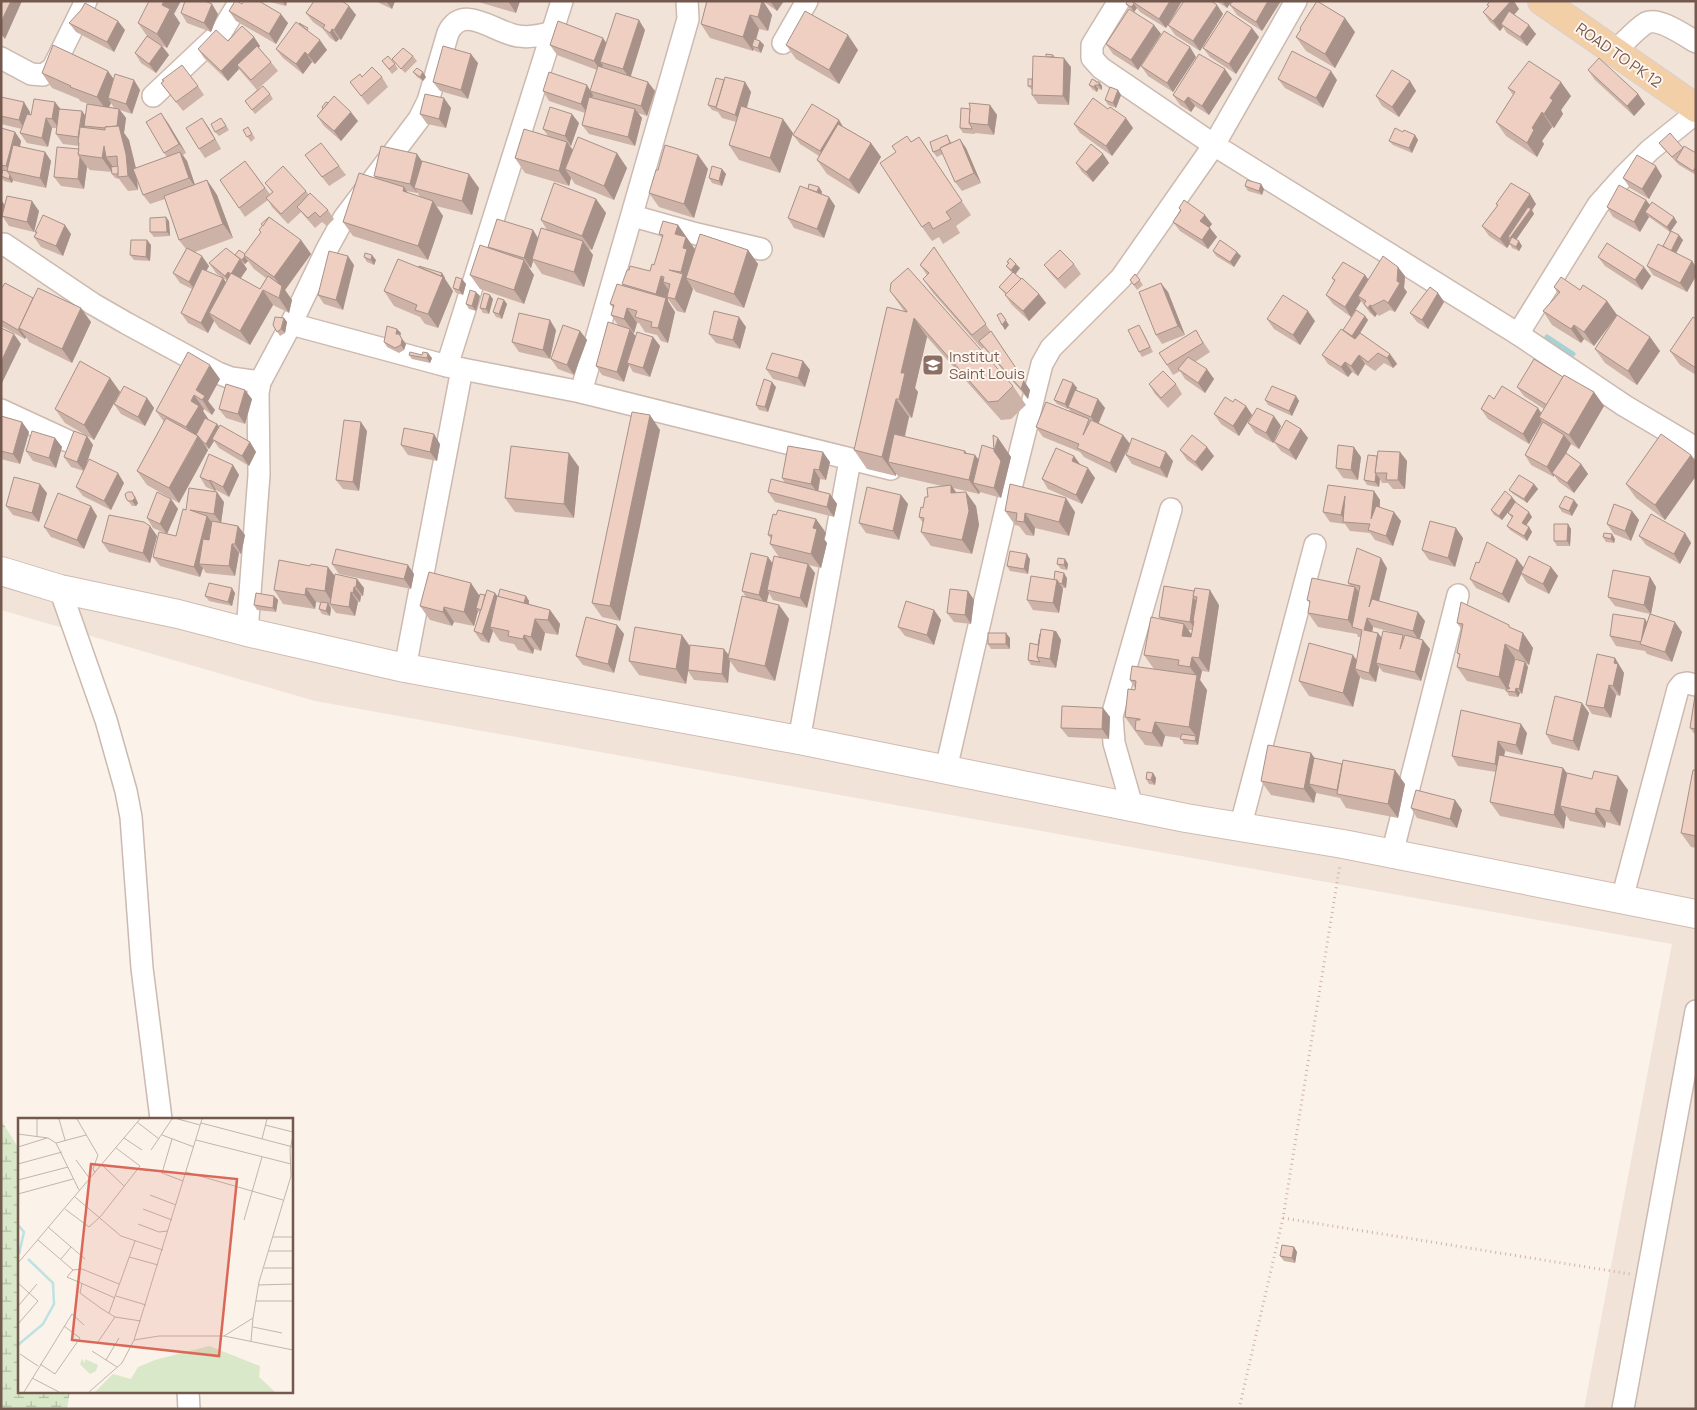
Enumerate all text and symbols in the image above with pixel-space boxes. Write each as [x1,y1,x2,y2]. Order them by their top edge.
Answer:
street label: ROAD TO PK 12 [1572,18,1666,92]
place label: Institut Saint Louis [949,346,1025,384]
school or university icon: Institut Saint Louis [921,353,945,377]
inset map [18,1118,292,1392]

